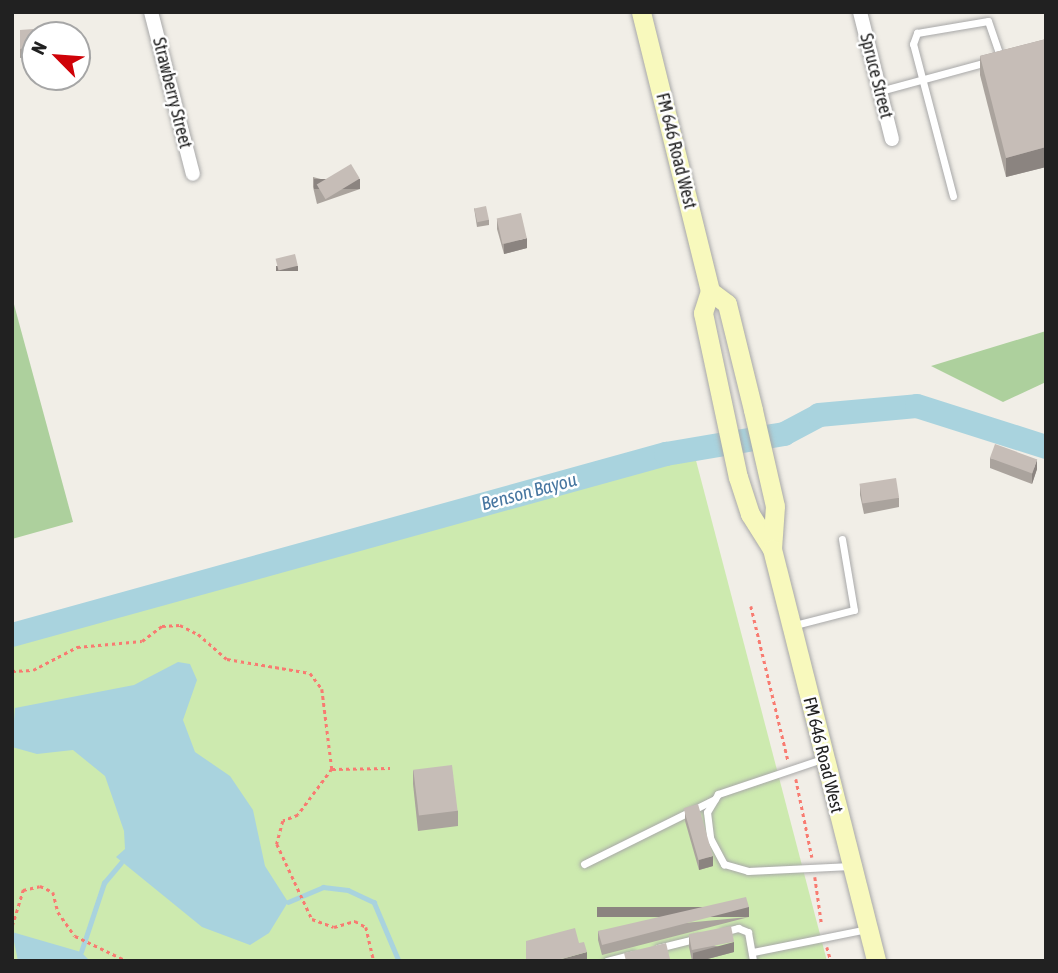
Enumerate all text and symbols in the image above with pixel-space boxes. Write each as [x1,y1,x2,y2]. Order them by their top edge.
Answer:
north arrow [21,21,91,91]
street label: Spruce Street [855,31,897,121]
street label: Strawberry Street [148,35,196,151]
text: N [26,38,51,58]
street label: FM 646 Road West [651,91,701,211]
water label: Benson Bayou [479,468,579,516]
street label: FM 646 Road West [798,695,848,815]

